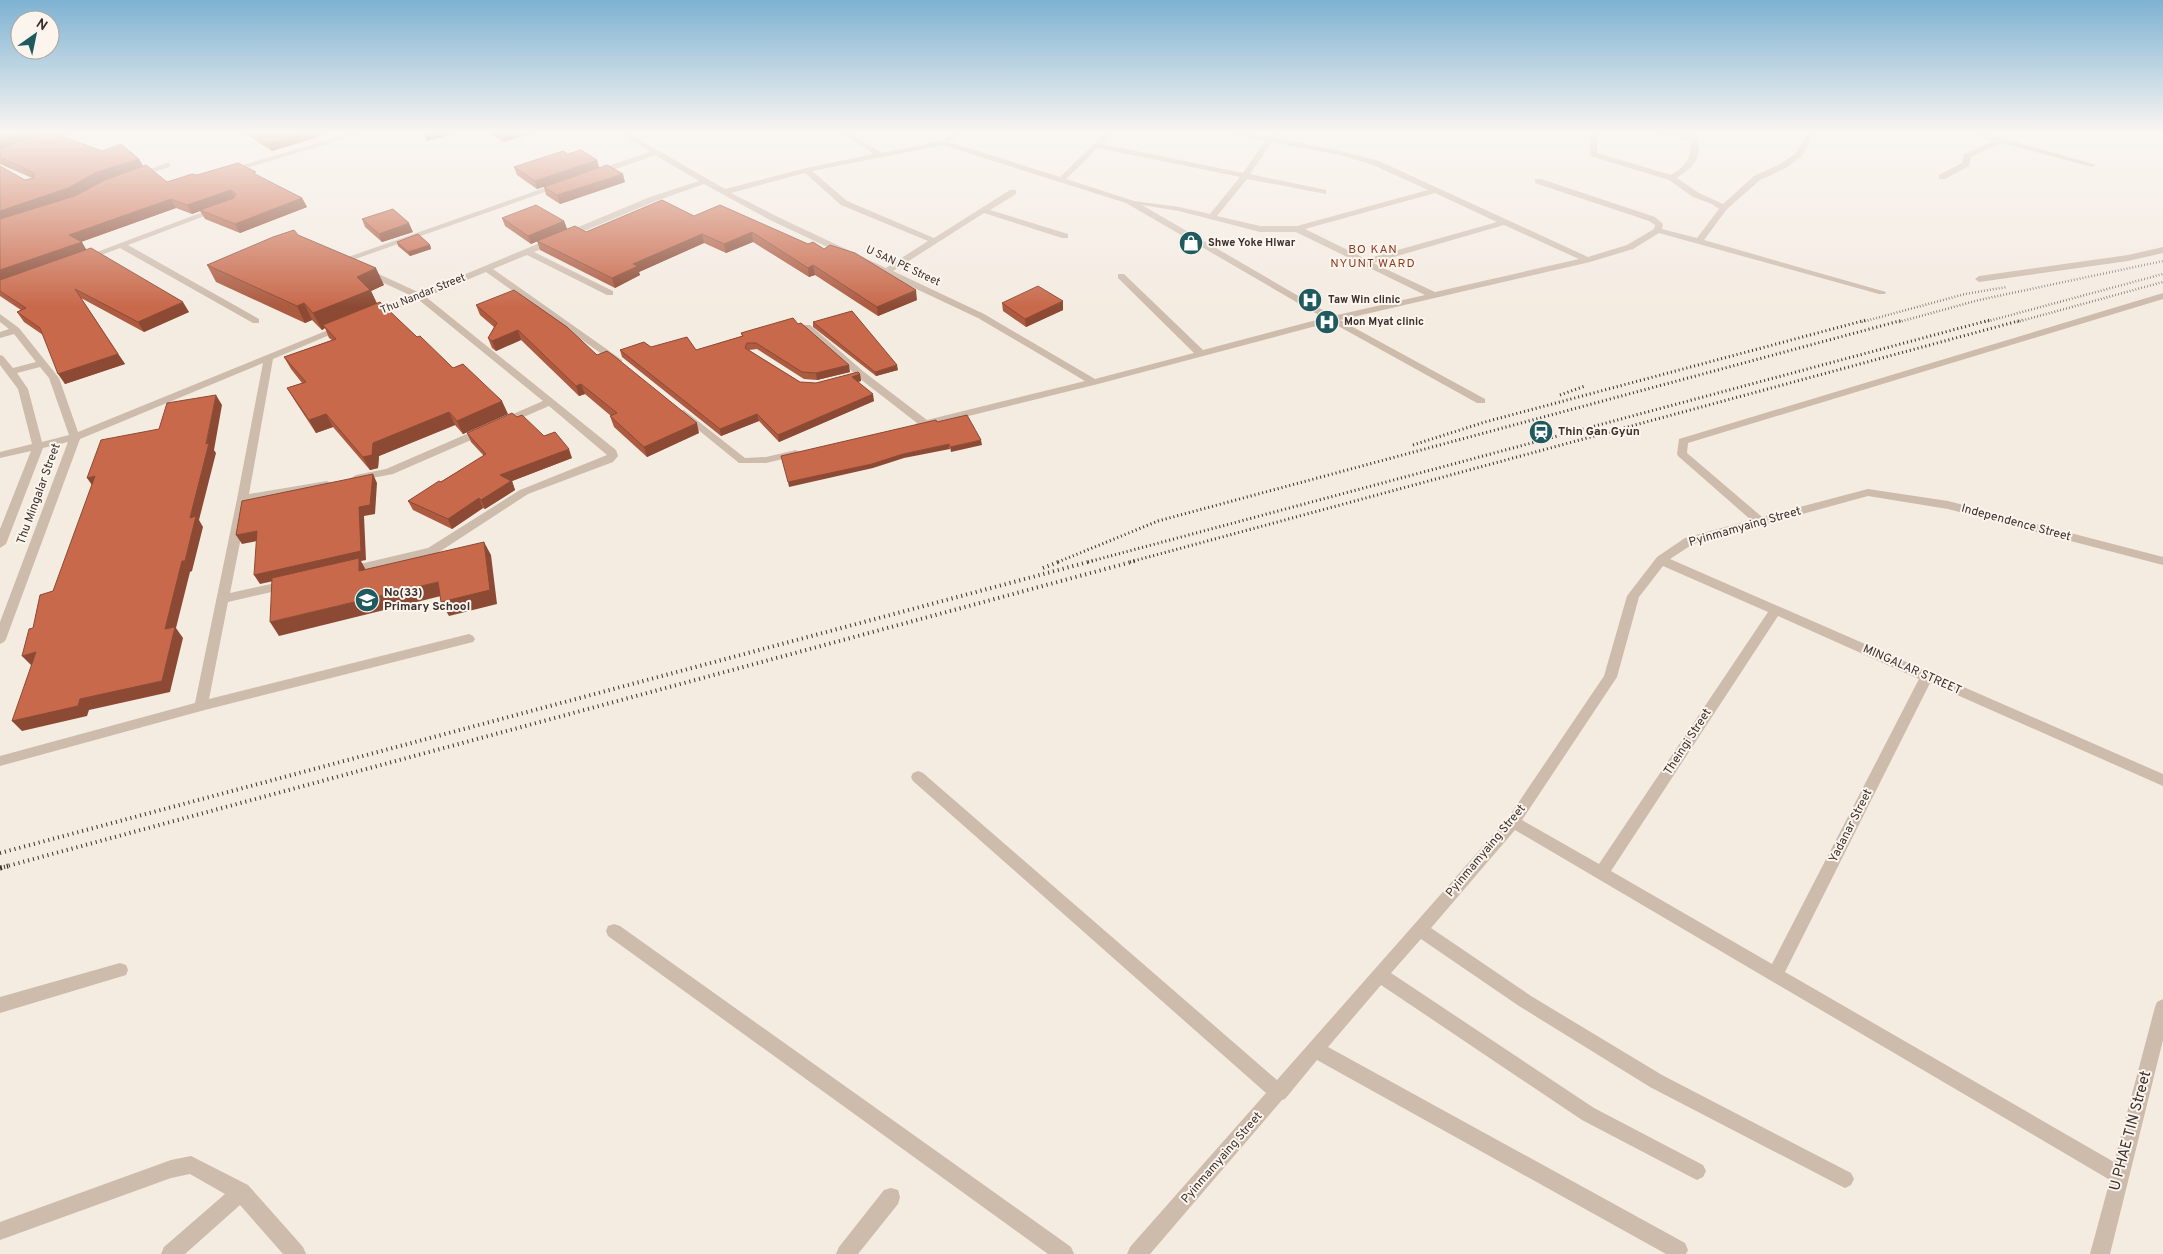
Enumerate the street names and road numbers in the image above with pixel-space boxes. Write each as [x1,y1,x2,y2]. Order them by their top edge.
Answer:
street label: U SAN PE Street [864,243,942,289]
street label: Thu Nandar Street [378,271,468,317]
street label: Thu Mingalar Street [13,441,65,547]
street label: Independence Street [1959,501,2073,545]
street label: Pyinmamyaing Street [1687,503,1803,551]
street label: MINGALAR STREET [1860,641,1964,699]
street label: Theingi Street [1661,706,1715,778]
street label: Yadanar Street [1826,787,1876,865]
street label: Pyinmamyaing Street [1443,801,1529,901]
street label: U PHAE TIN Street [2106,1069,2156,1193]
street label: Pyinmamyaing Street [1178,1109,1266,1207]

